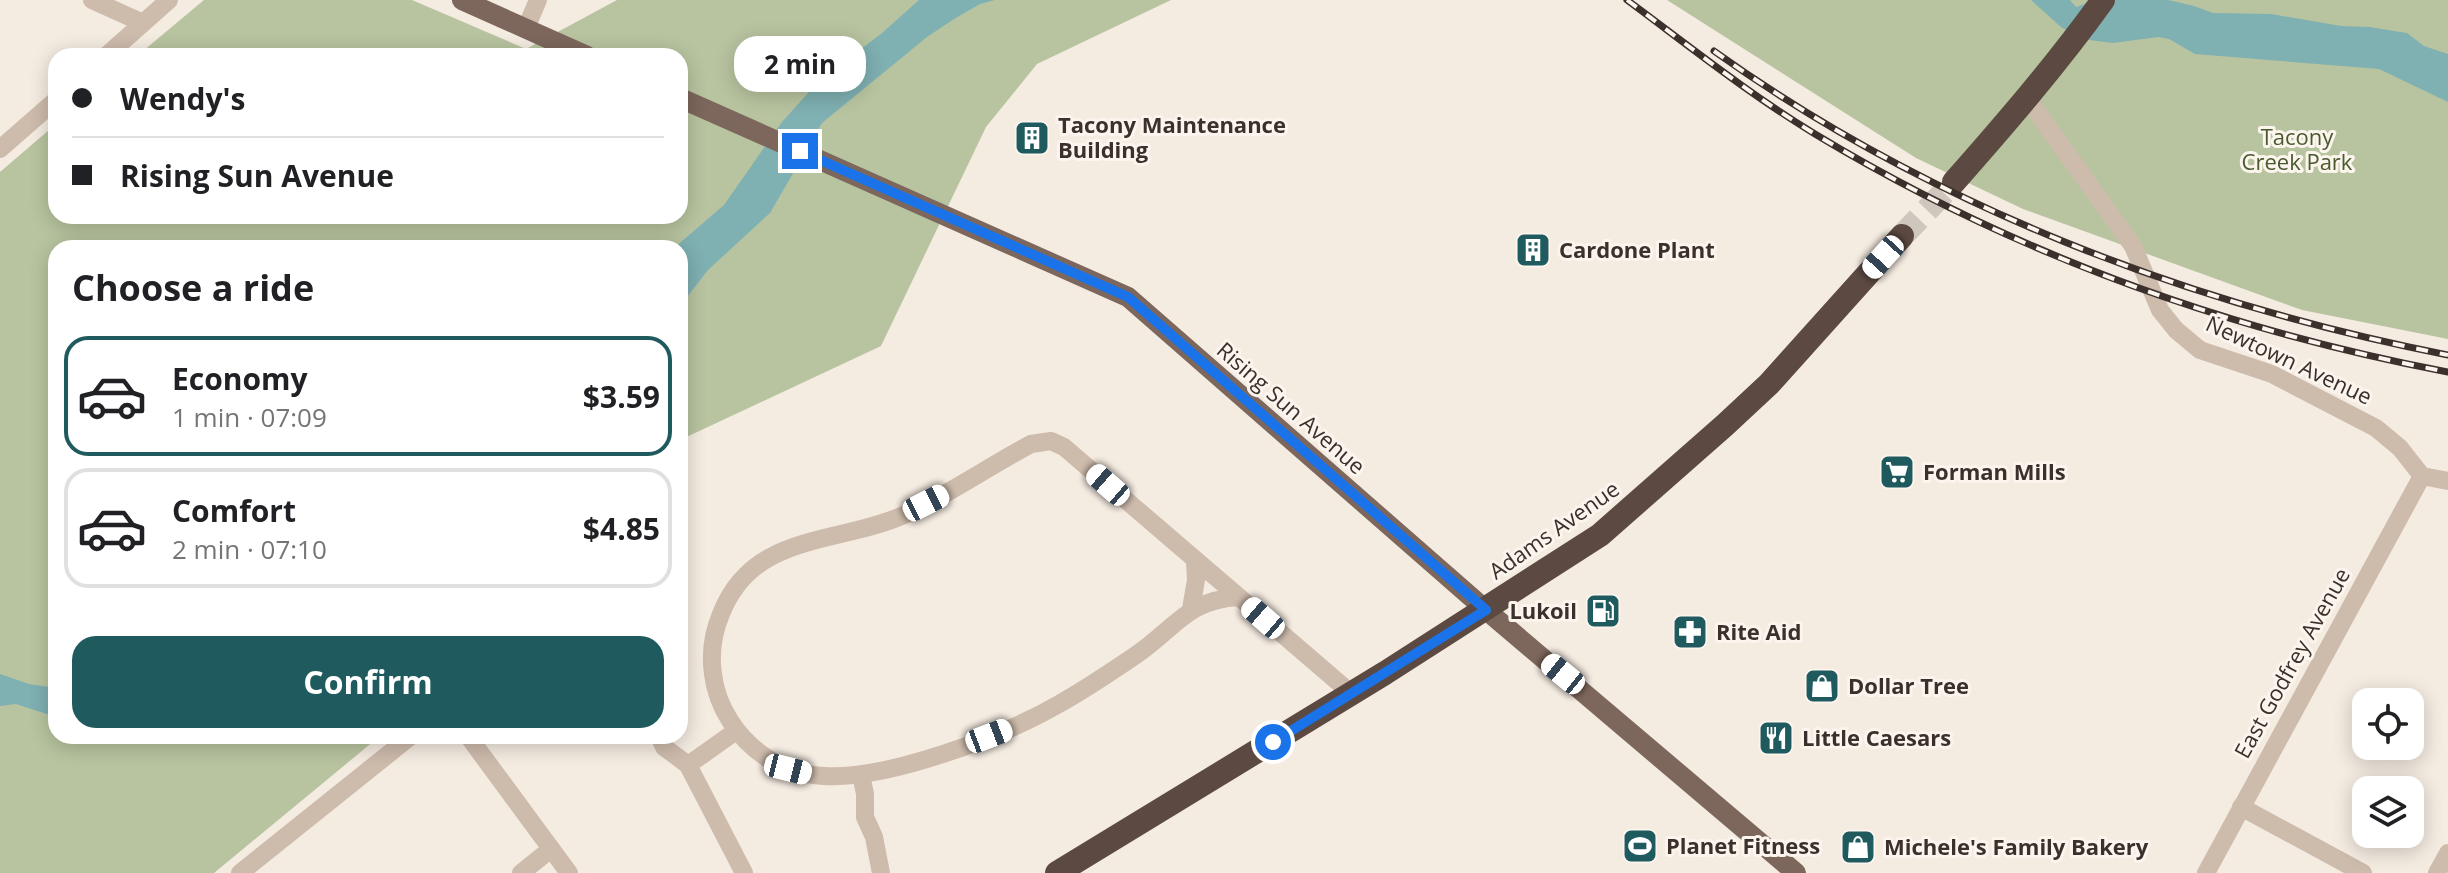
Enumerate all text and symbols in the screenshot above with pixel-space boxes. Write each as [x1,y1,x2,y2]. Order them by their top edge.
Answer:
callout: 2 min [734,35,866,91]
text: 2 min [764,46,836,82]
text: Wendy's [120,78,245,119]
place label: Tacony Maintenance Building [1058,109,1286,164]
building icon: Tacony Maintenance Building [1013,119,1051,157]
park label: Tacony Creek Park [2242,121,2353,176]
route end [782,133,818,169]
text: Rising Sun Avenue [120,155,394,196]
building icon: Cardone Plant [1514,231,1552,269]
car [1858,231,1908,283]
place label: Cardone Plant [1559,234,1715,264]
text: Choose a ride [72,263,314,312]
street label: Newtown Avenue [2202,307,2377,411]
street label: Rising Sun Avenue [1211,334,1372,480]
text: Economy [172,358,308,399]
icon: car [76,360,148,432]
text: $3.59 [583,376,660,417]
text: 1 min · 07:09 [172,399,327,435]
supermarket icon: Forman Mills [1878,453,1916,491]
place label: Forman Mills [1923,456,2066,486]
car [1082,460,1134,510]
street label: Adams Avenue [1482,473,1625,585]
car [899,481,953,525]
text: Comfort [172,490,296,531]
icon: car [76,492,148,564]
text: $4.85 [583,508,660,549]
text: 2 min · 07:10 [172,531,327,567]
street label: East Godfrey Avenue [2226,562,2356,763]
fuel station icon: Lukoil [1584,592,1622,630]
car [1237,593,1289,643]
place label: Lukoil [1509,595,1577,625]
pharmacy icon: Rite Aid [1671,613,1709,651]
place label: Rite Aid [1716,616,1801,646]
button: Confirm [72,636,664,728]
car [1537,650,1589,698]
shop icon: Dollar Tree [1803,667,1841,705]
place label: Dollar Tree [1848,670,1969,700]
map controls [2352,688,2424,848]
button: locate [2352,688,2424,760]
car [962,716,1016,756]
restaurant icon: Little Caesars [1757,719,1795,757]
place label: Little Caesars [1802,722,1951,752]
route start [1255,724,1291,760]
car [762,752,814,786]
button: layers [2352,776,2424,848]
sports icon: Planet Fitness [1621,827,1659,865]
shop icon: Michele's Family Bakery [1839,828,1877,866]
place label: Planet Fitness [1666,830,1820,860]
place label: Michele's Family Bakery [1884,831,2149,861]

